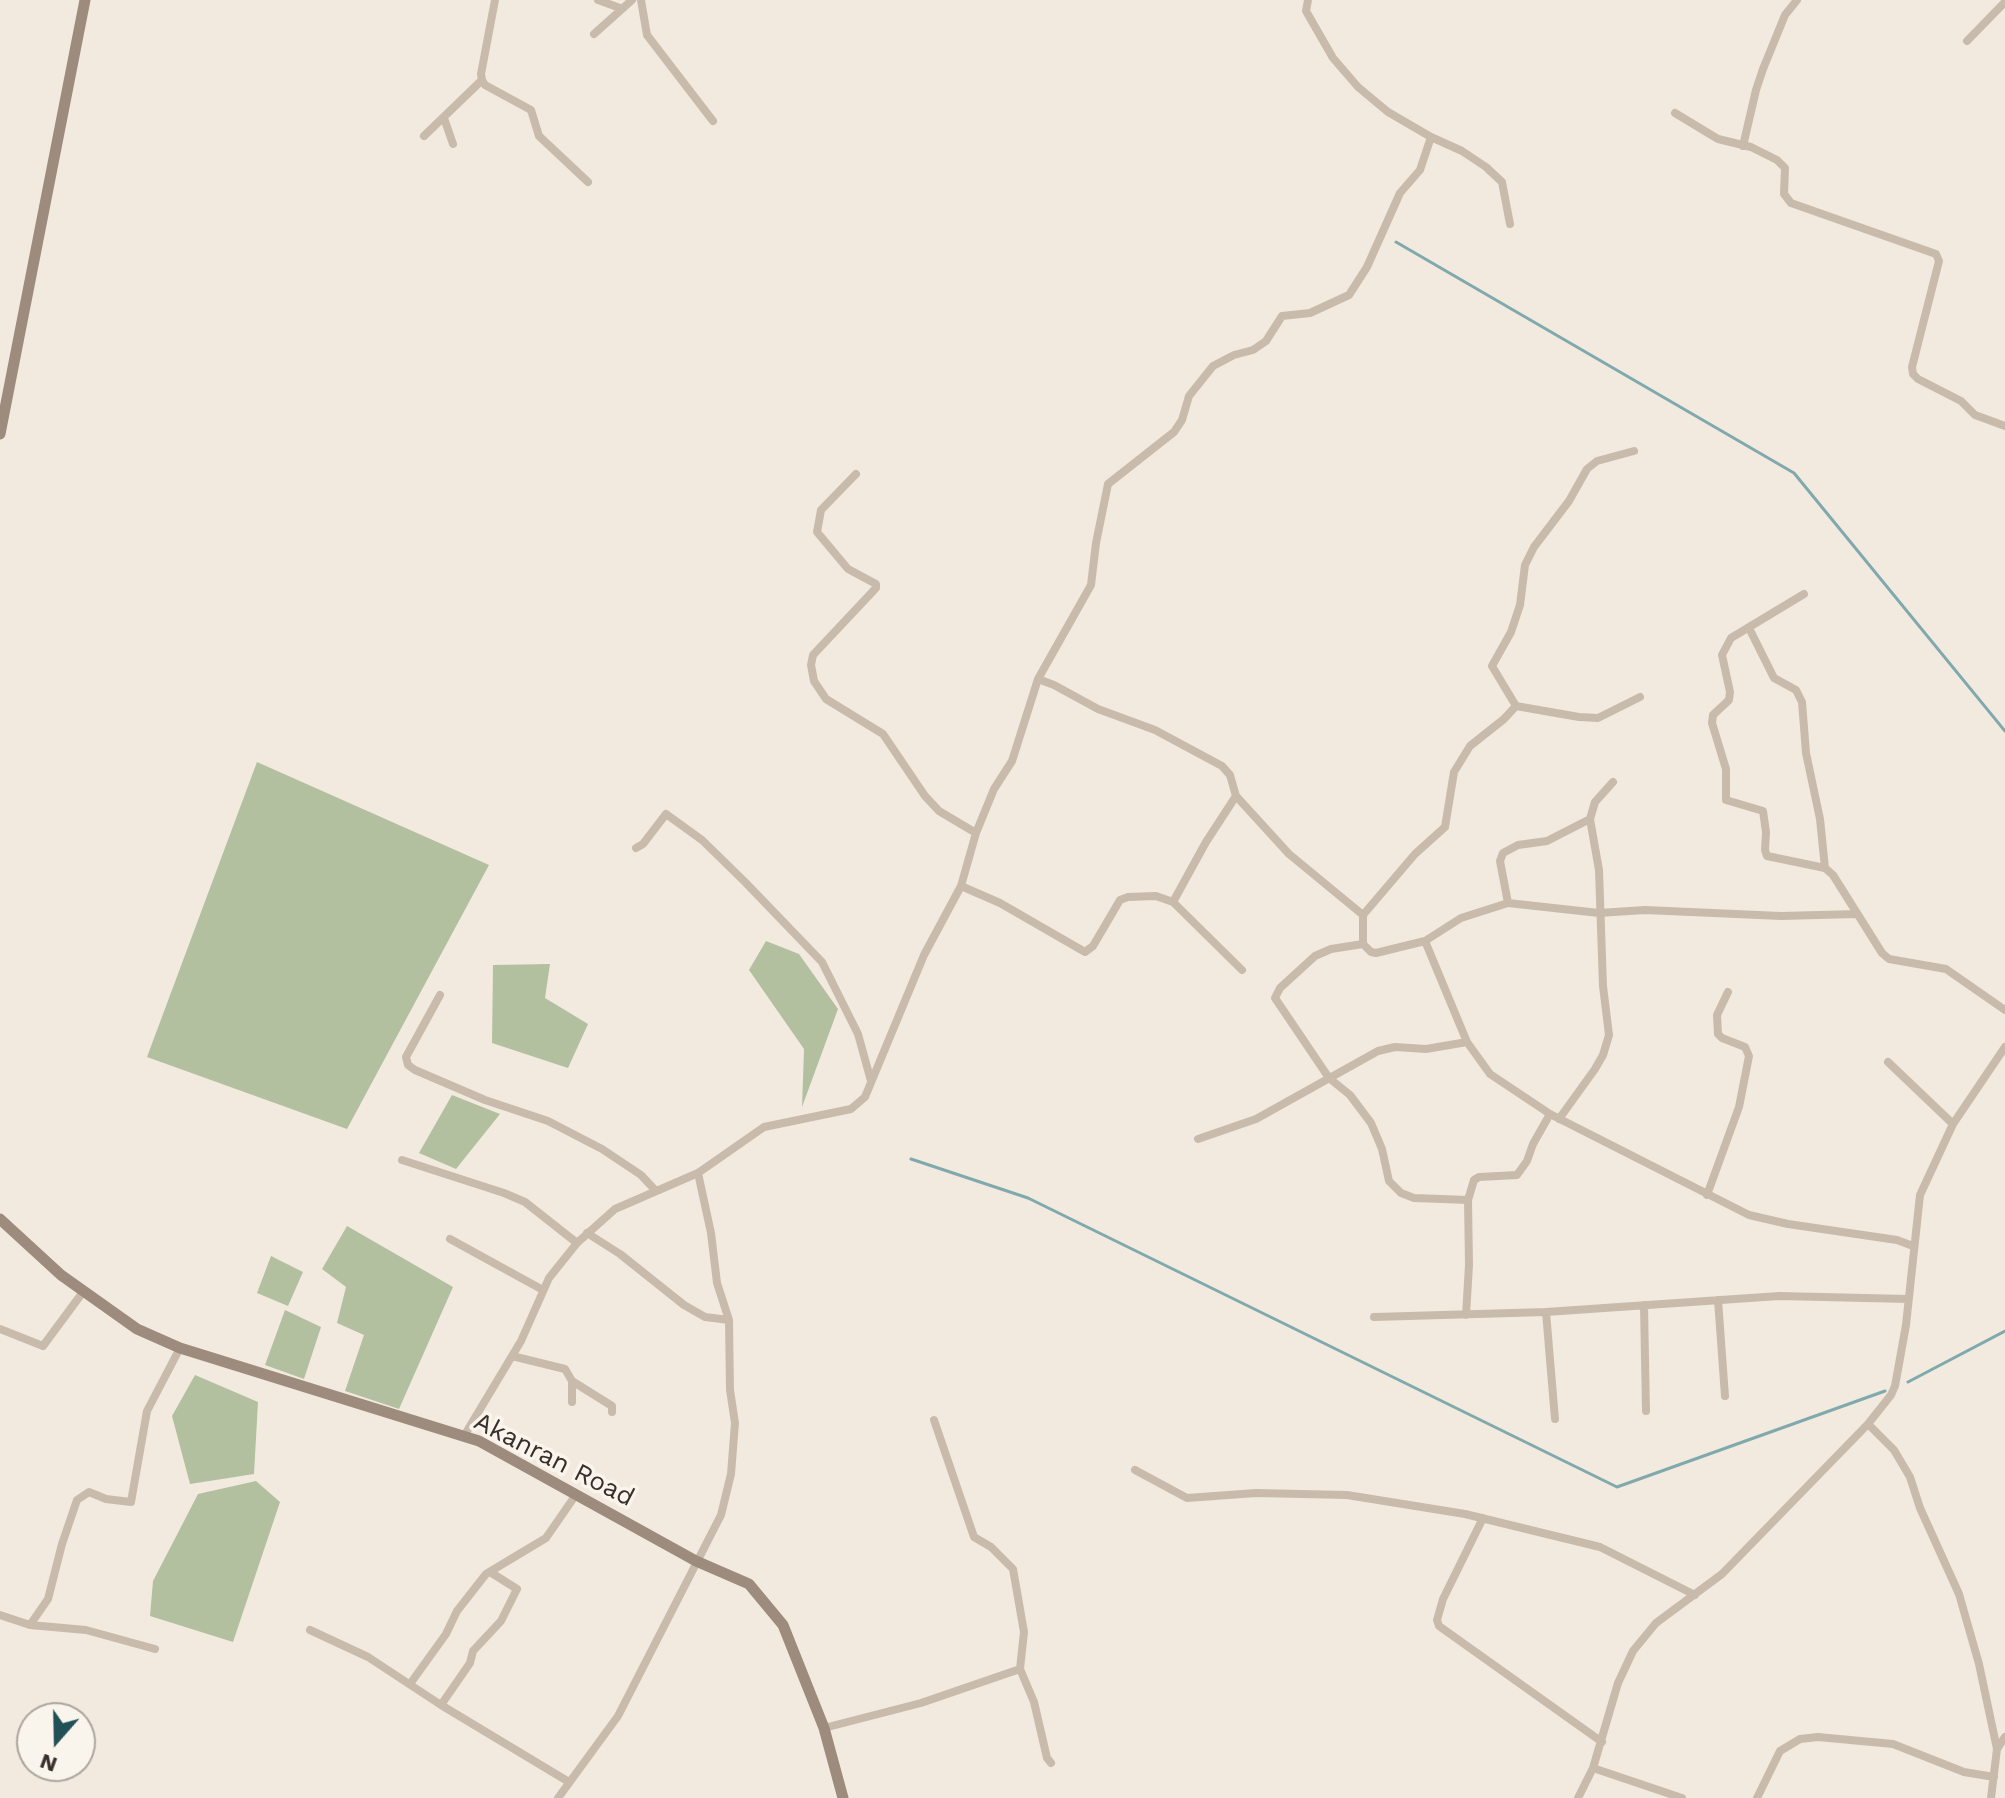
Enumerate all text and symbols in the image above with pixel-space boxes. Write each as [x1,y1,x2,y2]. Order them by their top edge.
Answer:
street label: Akanran Road [469,1406,639,1514]
north arrow [16,1702,96,1782]
text: N [36,1749,60,1778]

